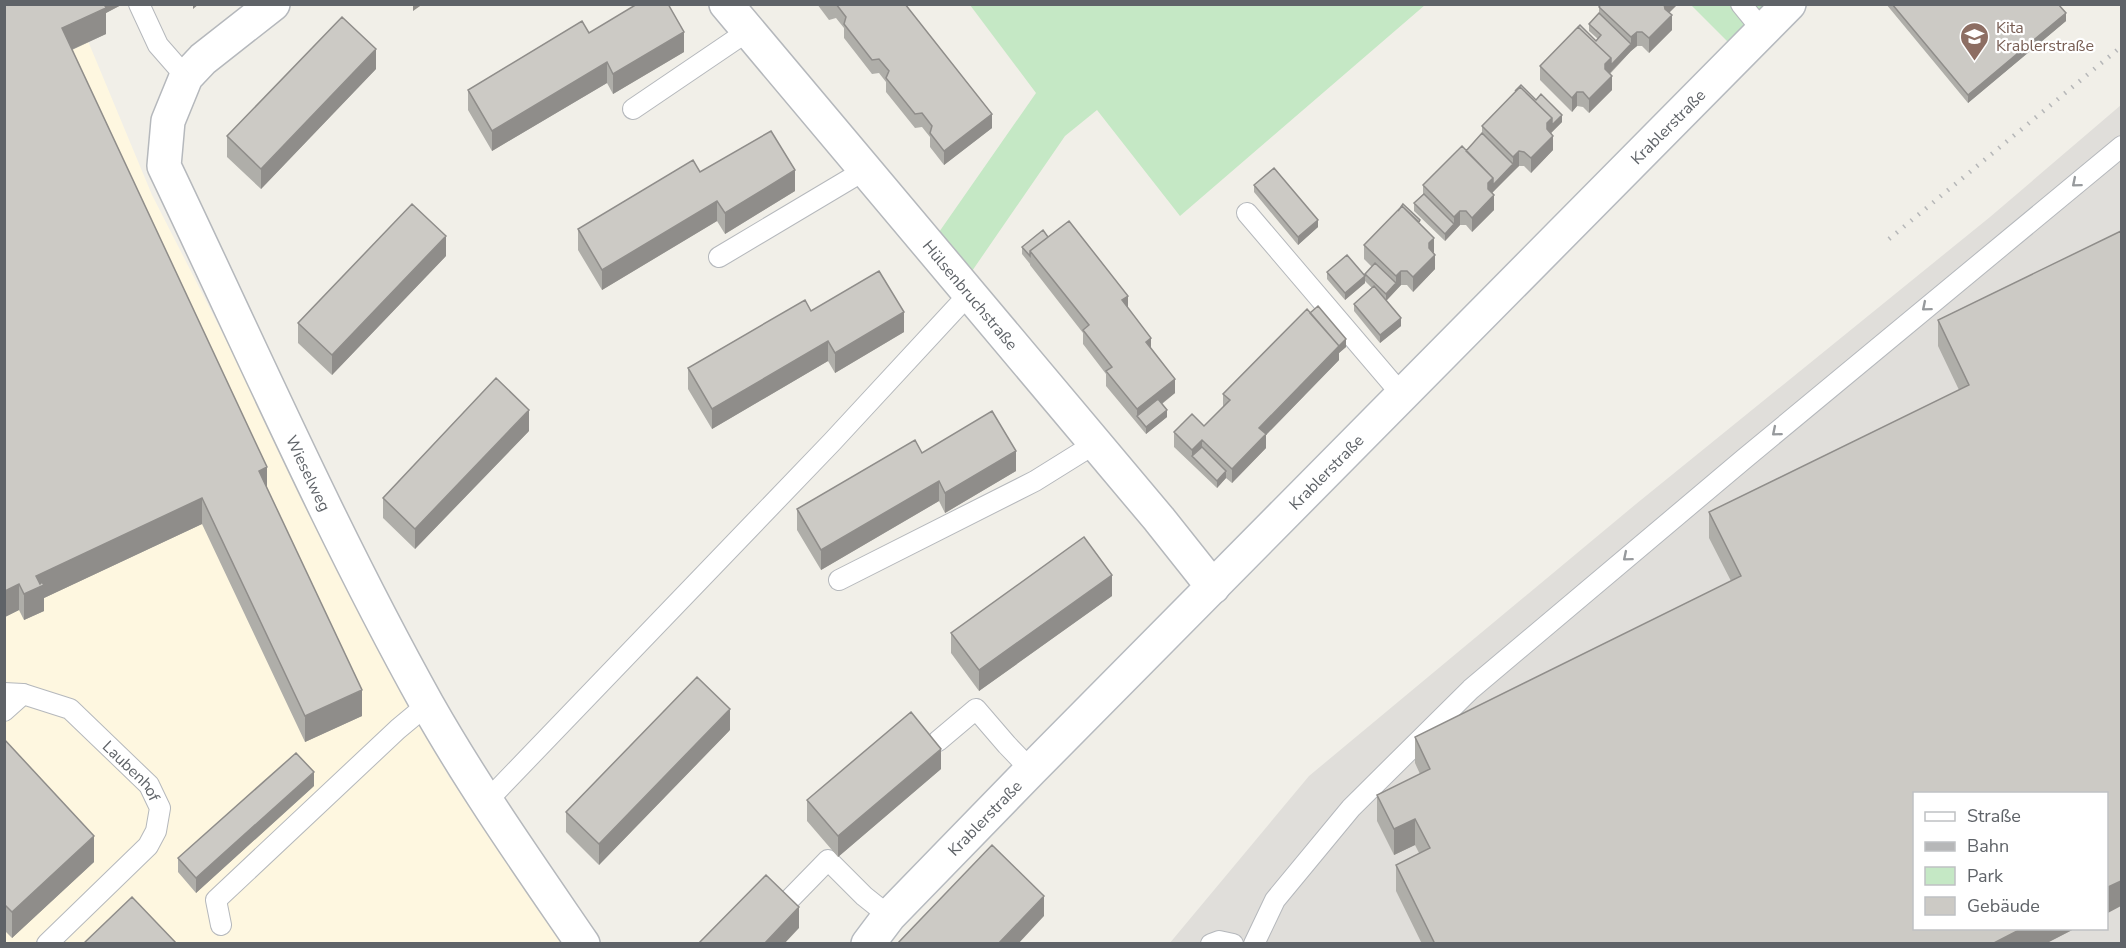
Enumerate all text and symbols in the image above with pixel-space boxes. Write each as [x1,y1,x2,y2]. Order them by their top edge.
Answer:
place label: Kita Krablerstraße [1996,17,2094,57]
school or university icon: Kita Krablerstraße [1959,20,1991,62]
street label: Krablerstraße [1626,85,1711,170]
one-way arrow [2072,176,2083,187]
street label: Hülsenbruchstraße [917,236,1022,355]
one-way arrow [1922,300,1933,311]
one-way arrow [1772,424,1783,435]
street label: Krablerstraße [1284,430,1369,515]
street label: Wieselweg [280,432,335,515]
one-way arrow [1623,550,1634,561]
street label: Laubenhof [97,736,165,805]
street label: Krablerstraße [943,776,1027,861]
legend [1913,792,2108,930]
text: Straße [1967,804,2021,828]
text: Bahn [1967,834,2009,858]
text: Park [1967,864,2004,888]
text: Gebäude [1967,894,2040,918]

